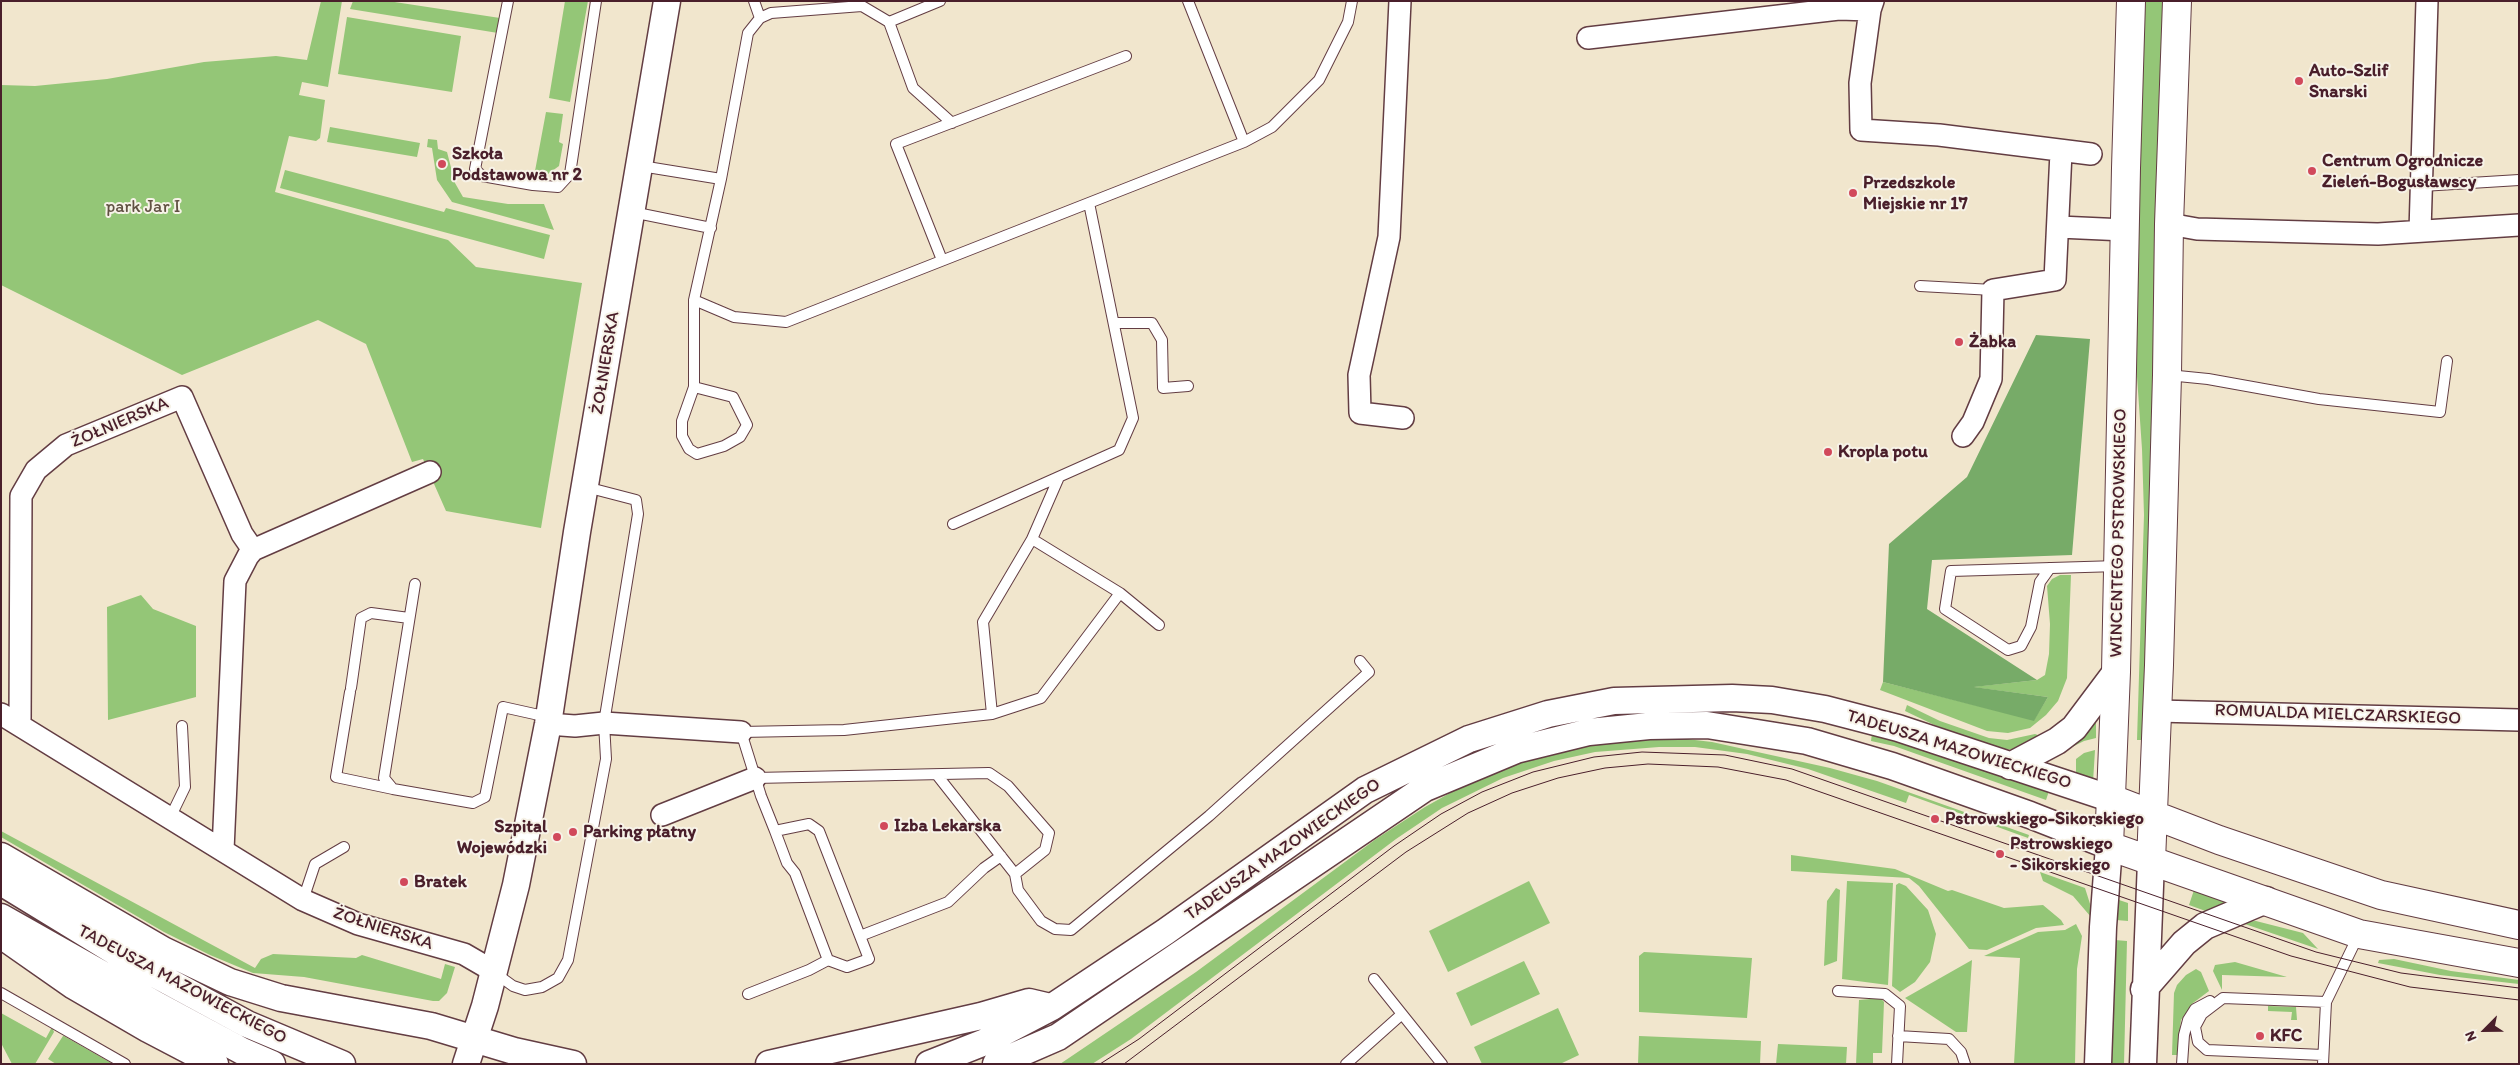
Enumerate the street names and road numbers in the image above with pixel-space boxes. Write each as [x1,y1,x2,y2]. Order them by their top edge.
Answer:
street label: ŻOŁNIERSKA [587,310,625,416]
street label: ŻOŁNIERSKA [68,393,172,453]
street label: WINCENTEGO PSTROWSKIEGO [2106,408,2132,658]
street label: ROMUALDA MIELCZARSKIEGO [2214,700,2462,730]
street label: TADEUSZA MAZOWIECKIEGO [1844,705,2074,795]
street label: TADEUSZA MAZOWIECKIEGO [1181,774,1385,926]
street label: ŻOŁNIERSKA [330,903,436,955]
street label: TADEUSZA MAZOWIECKIEGO [74,921,290,1049]

